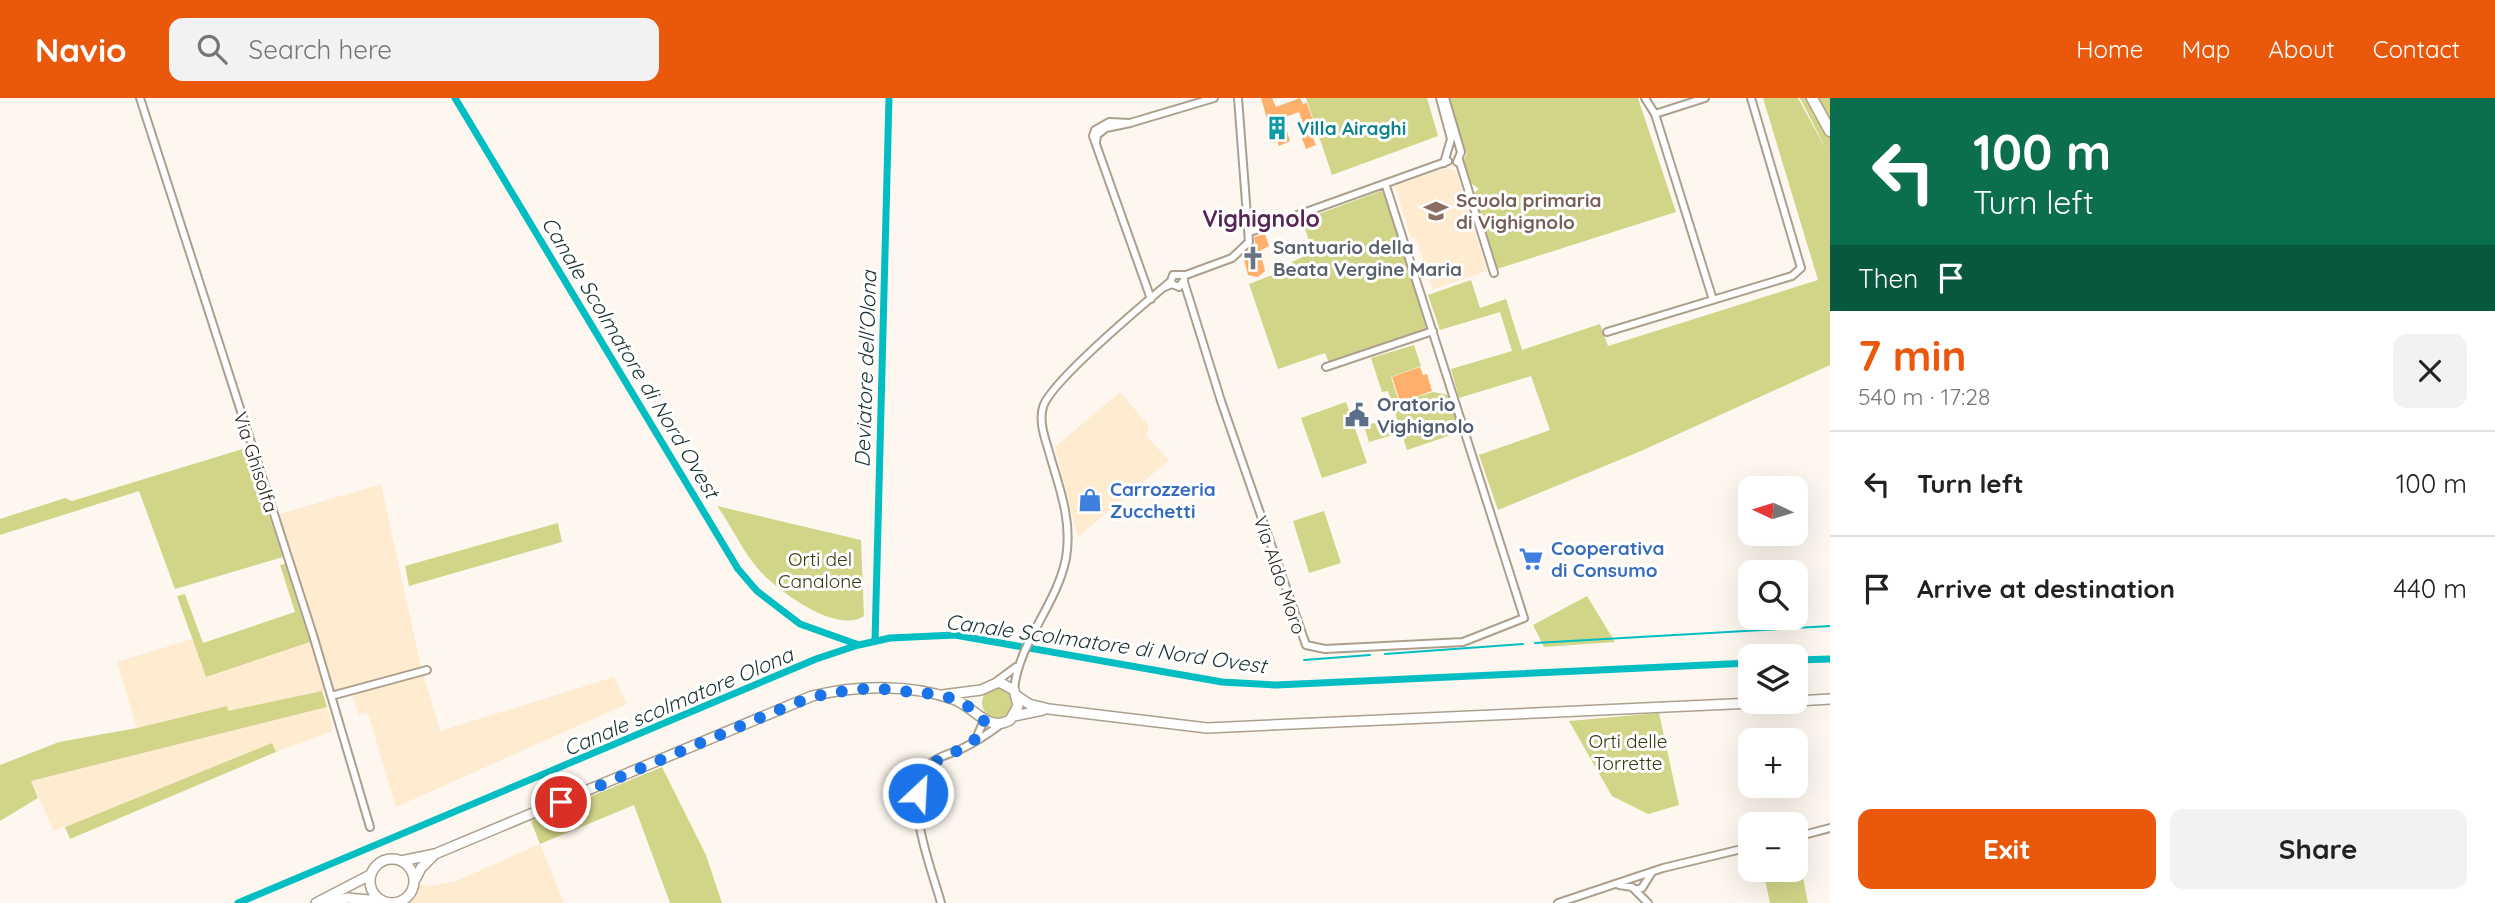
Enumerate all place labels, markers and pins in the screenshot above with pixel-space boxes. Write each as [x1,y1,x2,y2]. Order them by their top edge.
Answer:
building icon: Villa Airaghi [1263,114,1291,142]
place label: Villa Airaghi [1297,116,1406,140]
place label: Scuola primaria di Vighignolo [1456,188,1601,234]
school or university icon: Scuola primaria di Vighignolo [1422,197,1450,225]
place label: Santuario della Beata Vergine Maria [1273,235,1462,281]
church icon: Santuario della Beata Vergine Maria [1239,244,1267,272]
place label: Oratorio Vighignolo [1377,392,1474,438]
public building icon: Oratorio Vighignolo [1343,401,1371,429]
place label: Carrozzeria Zucchetti [1110,477,1216,523]
shop icon: Carrozzeria Zucchetti [1076,486,1104,514]
place label: Cooperativa di Consumo [1551,536,1665,582]
supermarket icon: Cooperativa di Consumo [1517,545,1545,573]
pin [531,772,591,832]

